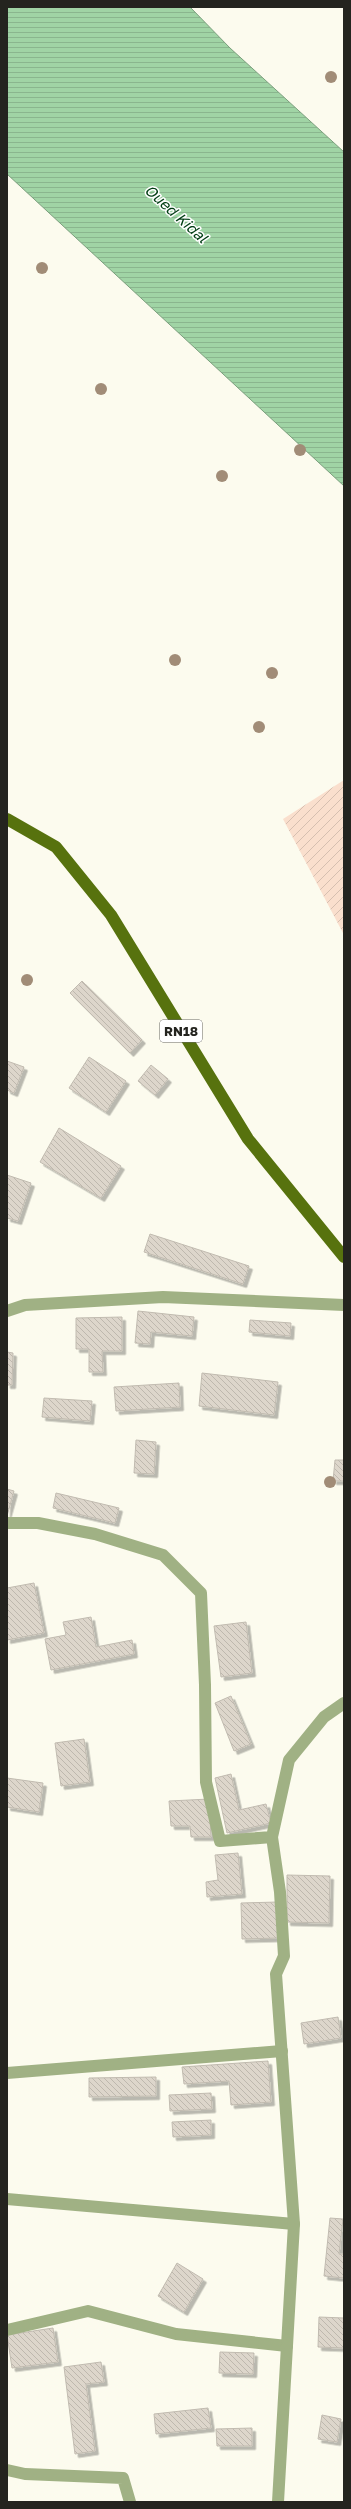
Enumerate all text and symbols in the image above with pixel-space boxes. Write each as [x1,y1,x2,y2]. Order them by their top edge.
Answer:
water label: Oued Kidal [141,180,213,247]
road number: RN18 [160,1020,202,1042]

